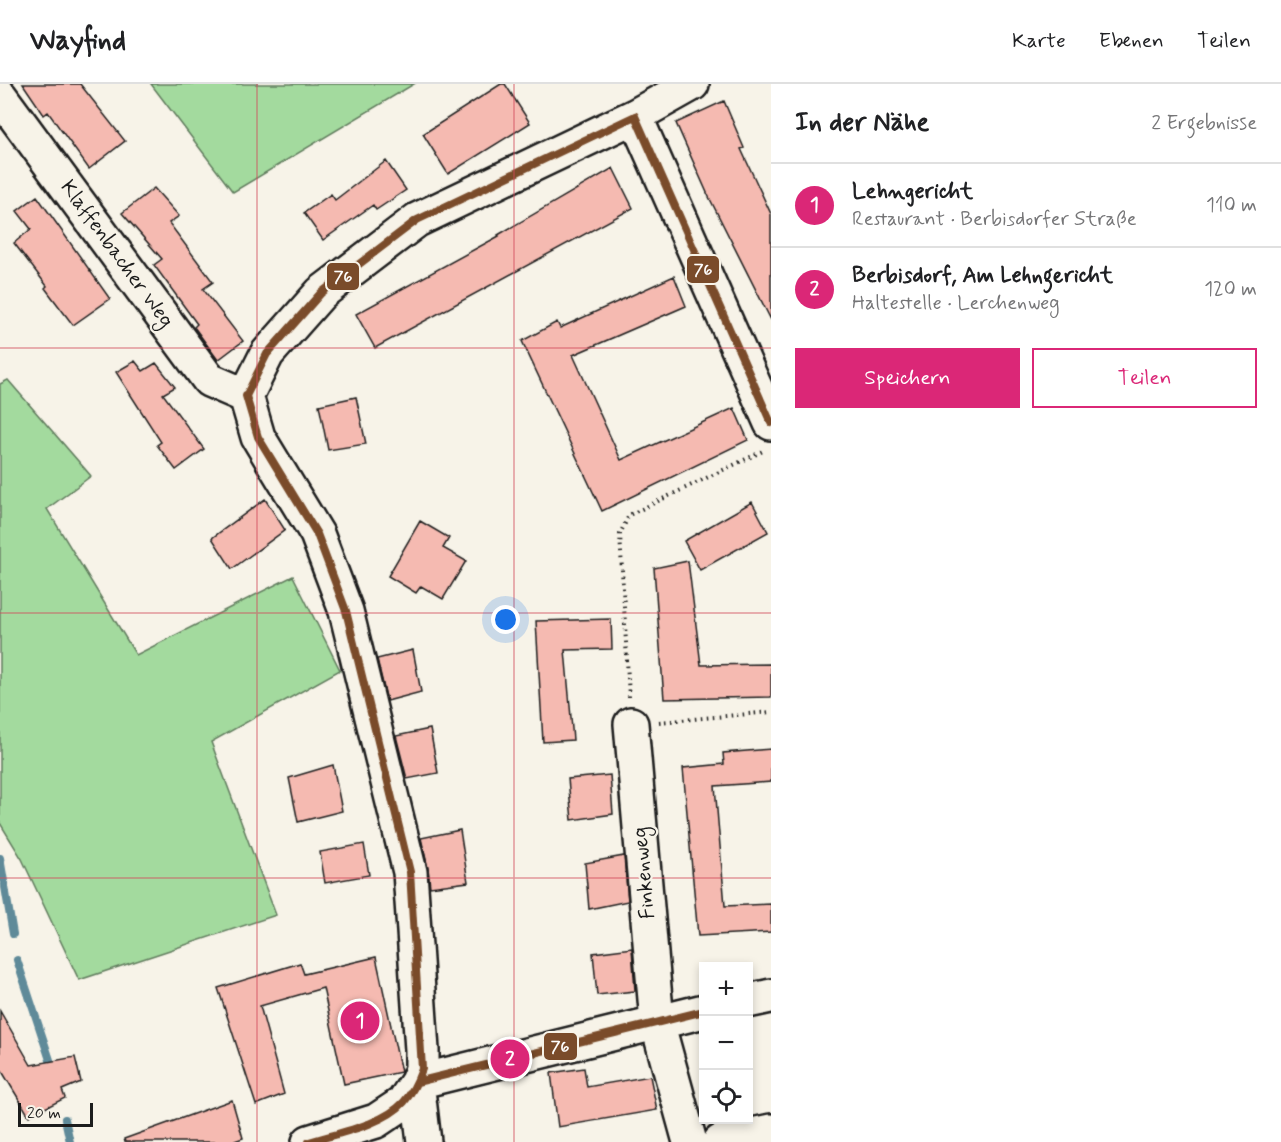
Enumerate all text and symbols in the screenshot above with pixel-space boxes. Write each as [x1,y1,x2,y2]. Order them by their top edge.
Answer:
text: Wayfind [30,23,126,60]
text: Karte [1012,27,1066,55]
text: Ebenen [1099,27,1164,55]
text: Teilen [1197,27,1251,55]
text: In der Nähe [795,106,929,140]
text: 2 Ergebnisse [1151,110,1257,137]
street label: Klaffenbacher Weg [53,174,180,334]
text: Lehngericht [852,178,973,206]
text: 1 [810,192,819,219]
text: 110 m [1206,192,1257,219]
text: Restaurant · Berbisdorfer Straße [852,206,1137,233]
line badge: 76 [686,255,720,284]
text: 76 [694,260,712,281]
line badge: 76 [326,262,360,291]
text: Berbisdorf, Am Lehngericht [852,262,1113,290]
text: 76 [334,267,352,288]
text: 2 [810,276,819,303]
text: 120 m [1204,276,1257,303]
text: Haltestelle · Lerchenweg [852,290,1060,317]
button: Speichern [795,348,1020,408]
button: Teilen [1032,348,1257,408]
your location [491,605,520,634]
street label: Finkenweg [626,826,663,920]
map controls [699,962,753,1124]
button: + [699,962,753,1016]
pin: 1 [340,998,380,1044]
button: − [699,1016,753,1070]
line badge: 76 [543,1032,578,1061]
pin: 2 [490,1036,530,1082]
text: 76 [551,1037,569,1058]
button: locate [699,1070,753,1124]
scale bar [18,1100,93,1128]
text: 20 m [27,1103,61,1124]

